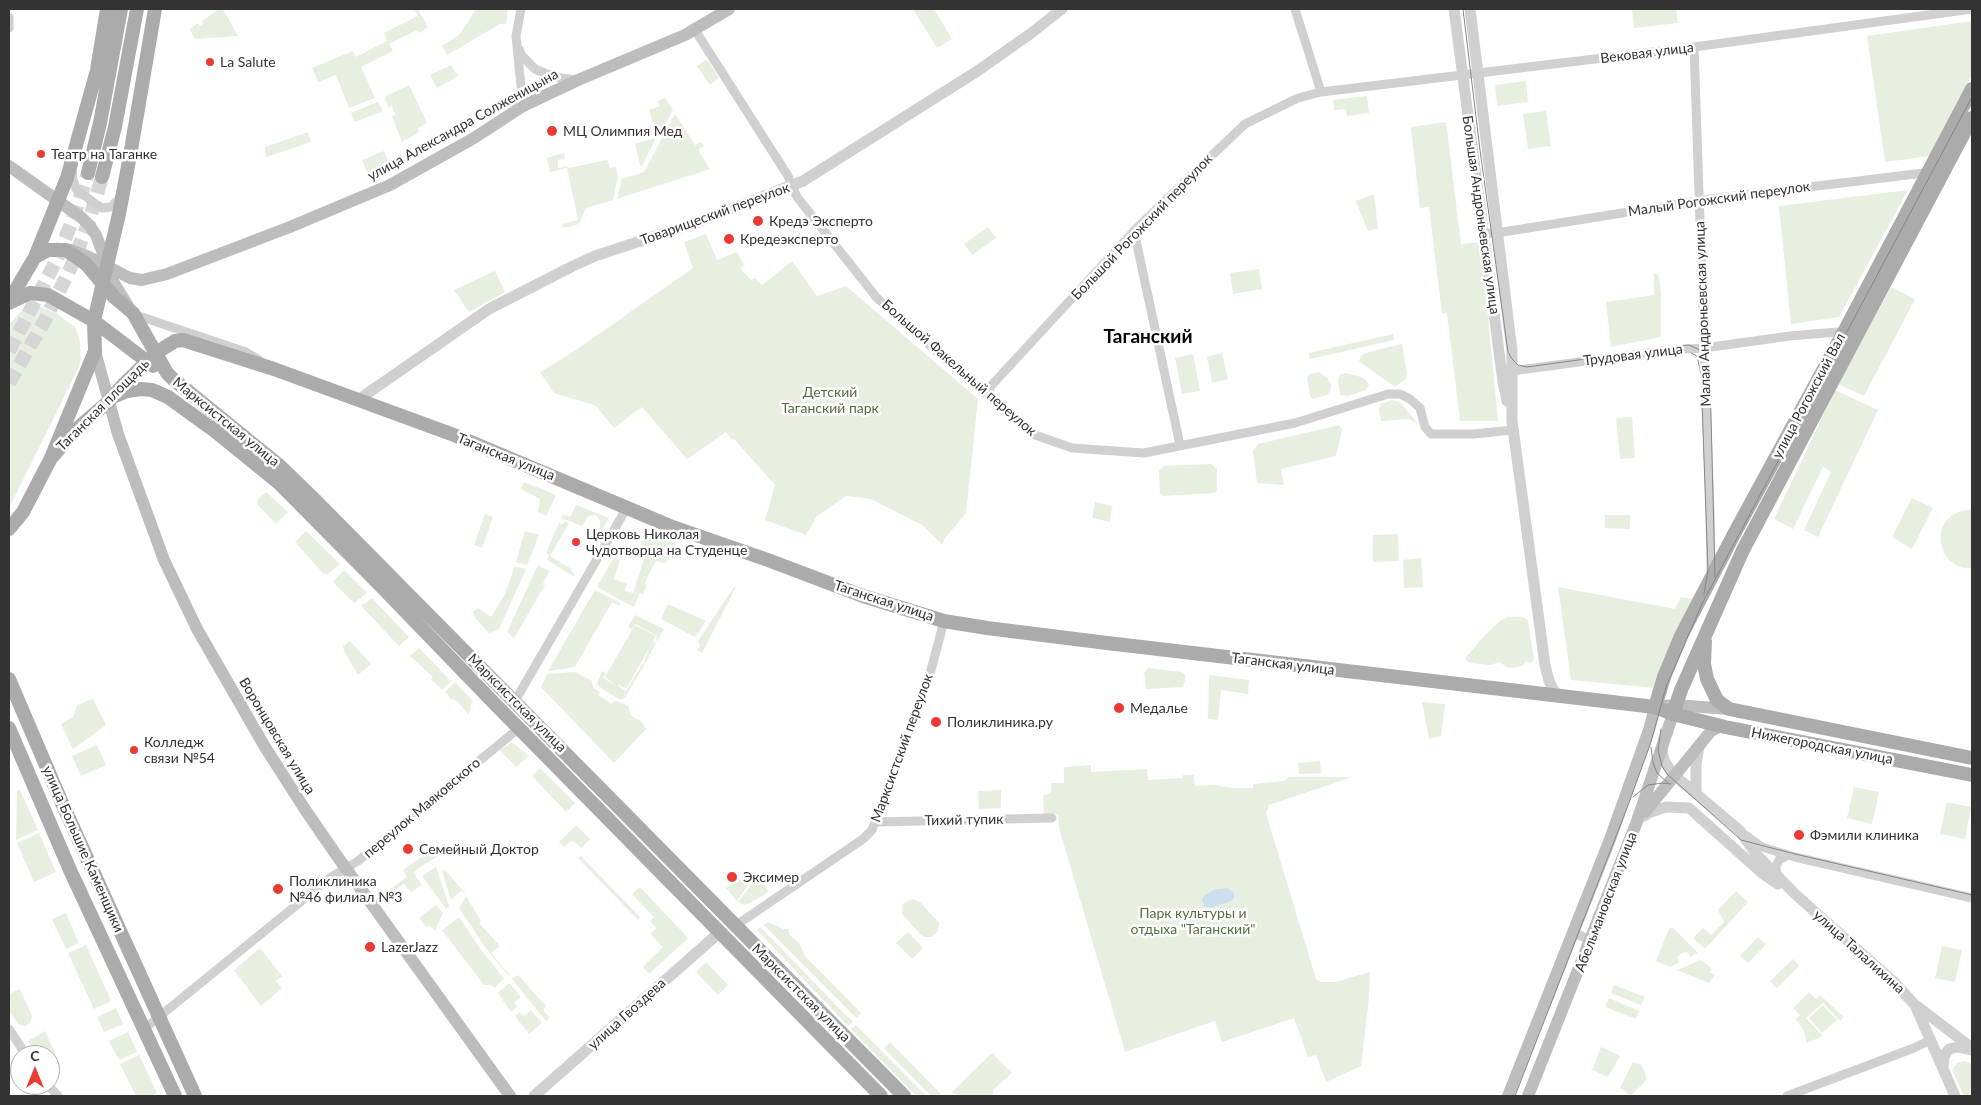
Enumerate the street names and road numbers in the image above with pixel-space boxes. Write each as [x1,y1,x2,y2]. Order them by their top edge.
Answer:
street label: Вековая улица [1599,39,1695,67]
street label: улица Александра Солженицына [365,66,561,184]
street label: Большая Андроньевская улица [1459,115,1503,315]
street label: Большой Рогожский переулок [1068,151,1216,303]
street label: Малый Рогожский переулок [1627,178,1811,220]
street label: Товарищеский переулок [638,179,792,249]
street label: Малая Андроньевская улица [1691,221,1715,407]
street label: Большой Факельный переулок [878,296,1040,440]
street label: улица Рогожский Вал [1769,331,1849,461]
street label: Трудовая улица [1582,341,1684,369]
street label: Таганская площадь [53,355,153,455]
street label: Марксистская улица [169,374,283,470]
street label: Таганская улица [455,430,557,484]
street label: Таганская улица [832,577,936,625]
street label: Таганская улица [1230,649,1336,679]
street label: Марксистская улица [464,650,570,756]
street label: Марксистский переулок [867,672,937,824]
street label: Воронцовская улица [235,675,319,797]
street label: Нижегородская улица [1750,724,1894,768]
street label: переулок Маяковского [360,754,484,862]
street label: улица Большие Каменщики [39,763,127,935]
street label: Тихий тупик [924,811,1004,829]
street label: Абельмановская улица [1571,830,1641,974]
street label: улица Талалихина [1810,907,1908,997]
street label: Марксистская улица [748,940,854,1046]
street label: улица Гвоздева [585,975,669,1053]

